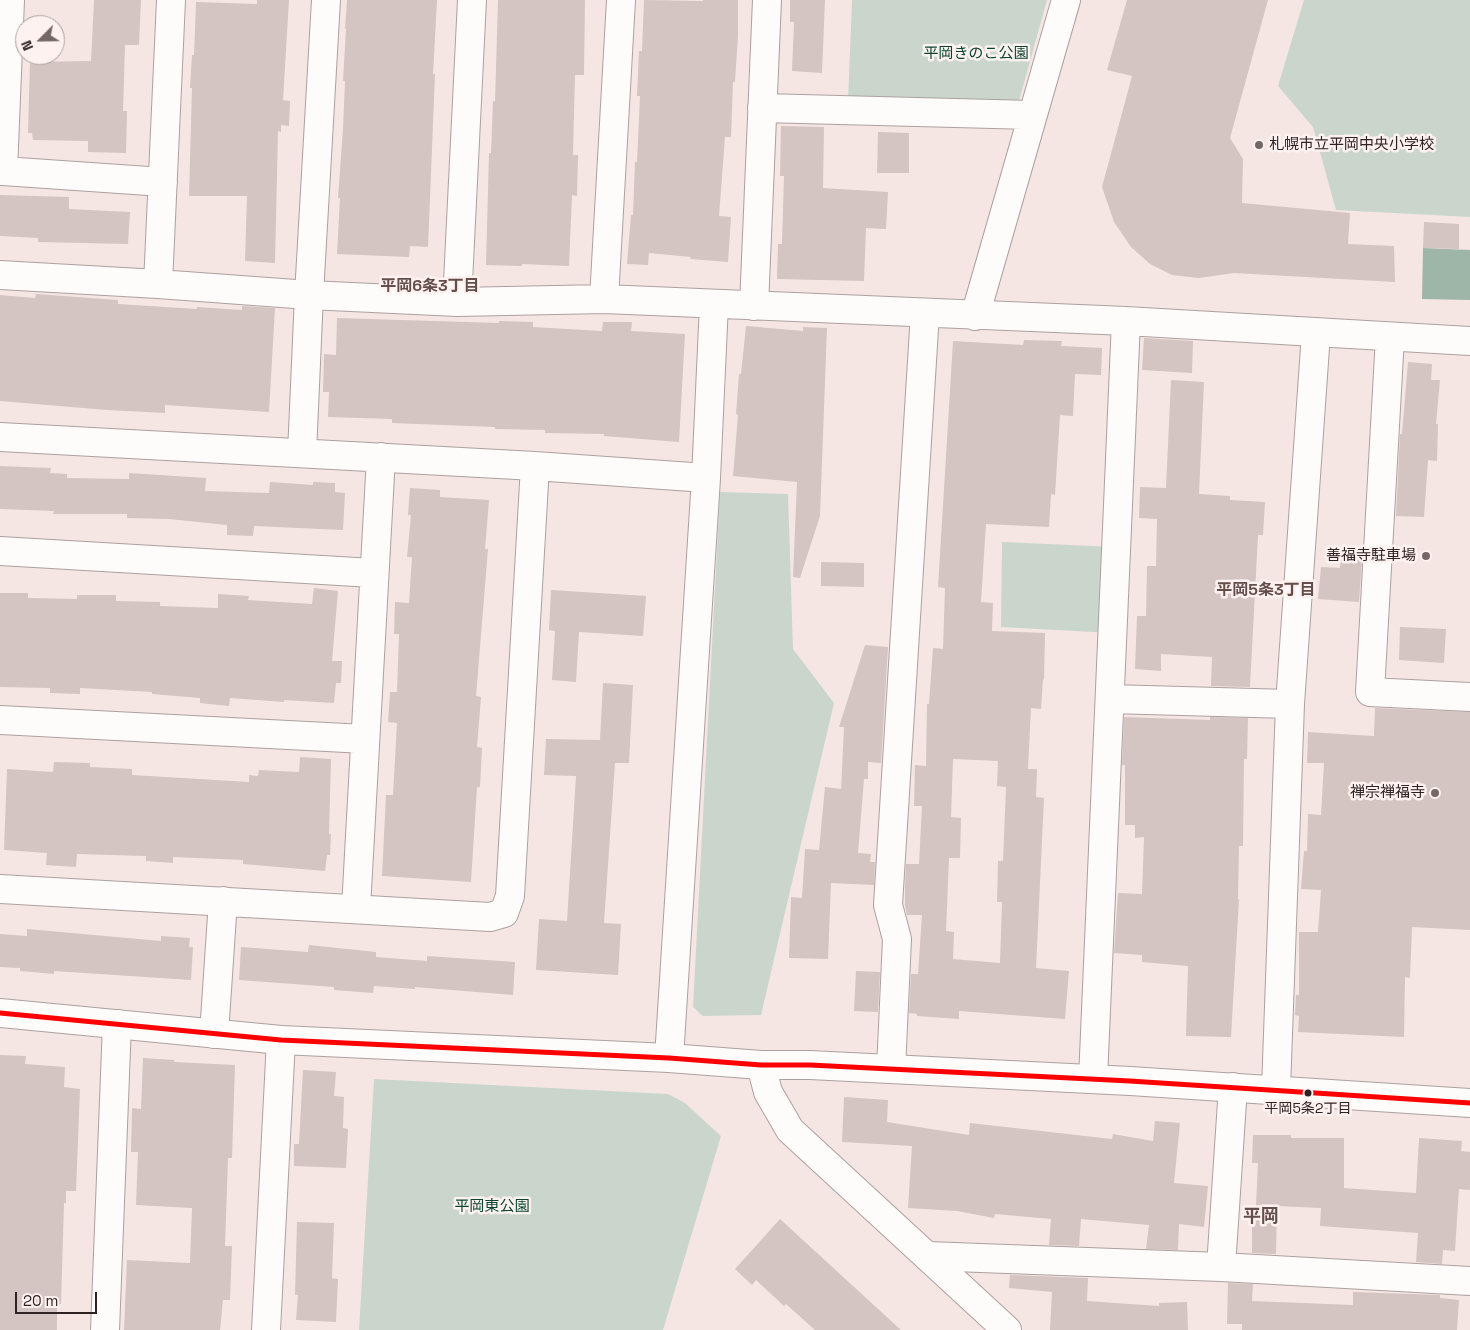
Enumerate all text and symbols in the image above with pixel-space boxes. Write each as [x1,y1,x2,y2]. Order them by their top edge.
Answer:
north arrow [15,15,65,65]
text: N [17,38,37,53]
park label: 平岡きのこ公園 [924,45,1028,63]
place label: 札幌市立平岡中央小学校 [1269,136,1434,154]
marker: 札幌市立平岡中央小学校 [1253,139,1265,151]
district label: 平岡6条3丁目 [380,277,480,297]
place label: 善福寺駐車場 [1326,547,1416,565]
marker: 善福寺駐車場 [1420,550,1432,562]
district label: 平岡5条3丁目 [1216,581,1316,601]
place label: 禅宗禅福寺 [1350,784,1425,802]
marker: 禅宗禅福寺 [1429,787,1441,799]
marker: 平岡5条2丁目 [1303,1088,1313,1098]
place label: 平岡5条2丁目 [1265,1101,1351,1117]
park label: 平岡東公園 [455,1198,529,1216]
district label: 平岡 [1243,1206,1279,1228]
scale bar [18,1282,100,1314]
text: 20 m [23,1291,58,1310]

